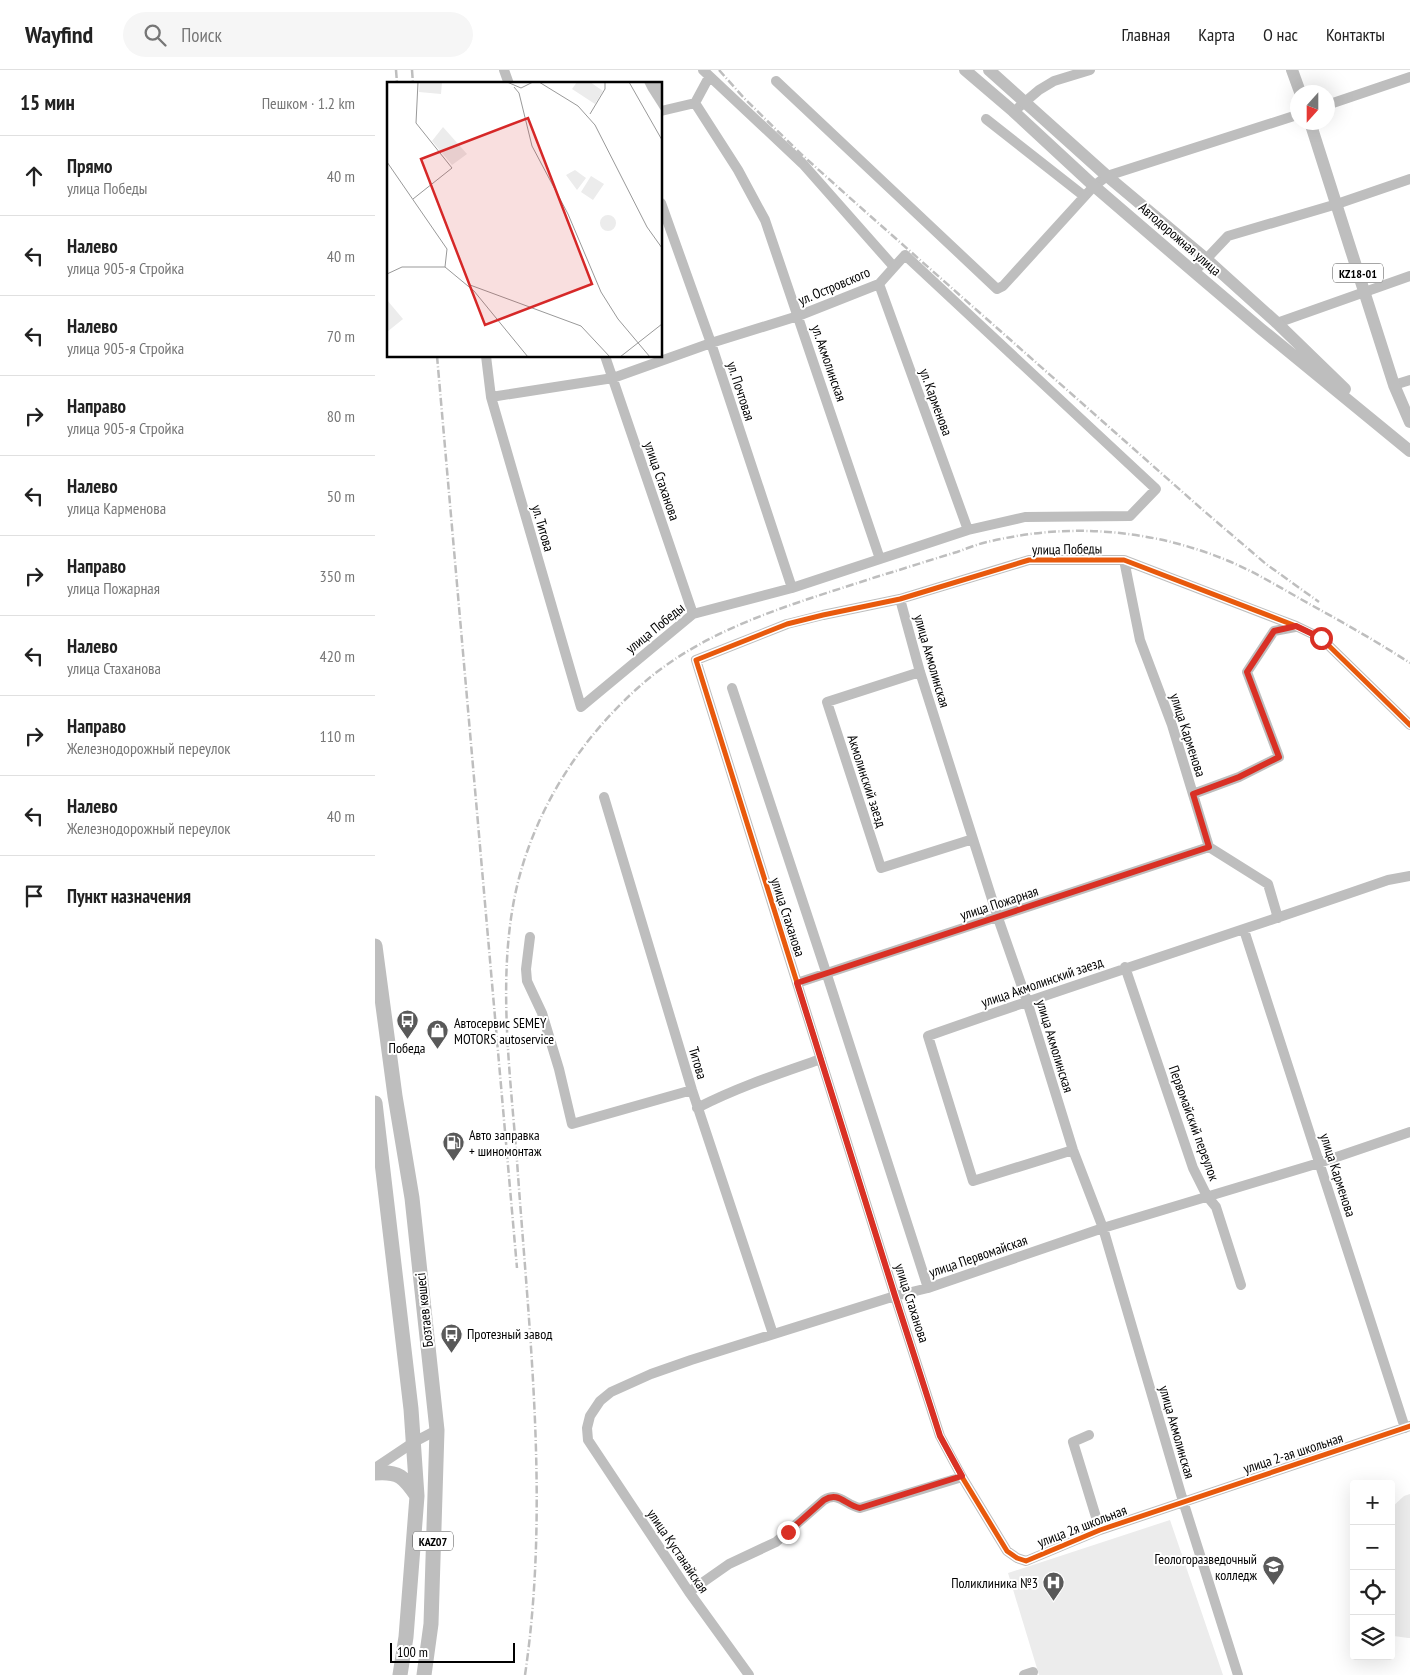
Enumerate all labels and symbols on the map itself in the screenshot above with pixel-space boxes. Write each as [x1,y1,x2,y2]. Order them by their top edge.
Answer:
inset map [387,82,663,358]
north arrow [1290,85,1335,130]
street label: Автодорожная улица [1135,198,1225,280]
street label: ул. Островского [795,263,873,309]
road number: KZ18-01 [1333,264,1383,282]
street label: ул. Акмолинская [808,322,850,404]
street label: ул. Почтовая [723,359,759,423]
street label: ул. Карменова [916,366,956,438]
street label: улица Стаханова [640,439,684,523]
street label: ул. Титова [528,503,558,553]
street label: улица Победы [1032,539,1102,559]
street label: улица Победы [622,599,688,657]
street label: улица Акмолинская [910,612,954,710]
route start [1310,627,1333,650]
street label: улица Карменова [1166,691,1210,779]
street label: Акмолинский заезд [844,732,890,830]
street label: улица Стаханова [767,875,809,959]
street label: улица Пожарная [958,882,1040,924]
street label: улица Акмолинский заезд [979,953,1105,1011]
street label: улица Акмолинская [1032,997,1078,1095]
bus stop icon: Победа [395,1008,419,1039]
place label: Автосервис SEMEY MOTORS autoservice [454,1014,554,1048]
shop icon: Автосервис SEMEY MOTORS autoservice [426,1019,450,1050]
place label: Победа [389,1039,425,1057]
street label: Титова [685,1045,711,1081]
street label: Первомайский переулок [1165,1063,1223,1184]
place label: Авто заправка + шиномонтаж [469,1126,542,1160]
fuel station icon: Авто заправка + шиномонтаж [441,1131,465,1162]
street label: улица Карменова [1316,1131,1360,1219]
street label: улица Первомайская [926,1231,1030,1281]
street label: улица Стаханова [891,1261,933,1345]
street label: Бозтаев көшесі [411,1272,437,1348]
bus stop icon: Протезный завод [439,1322,463,1353]
place label: Протезный завод [467,1325,552,1343]
street label: улица Акмолинская [1155,1383,1199,1481]
street label: улица 2-ая школьная [1241,1428,1345,1478]
street label: улица 2я школьная [1035,1501,1129,1551]
street label: улица Кустанайская [643,1505,713,1597]
route end [777,1521,800,1544]
road number: KAZ07 [413,1532,453,1550]
place label: Геологоразведочный колледж [1154,1550,1257,1584]
school or university icon: Геологоразведочный колледж [1261,1555,1285,1586]
hospital icon: Поликлиника №3 [1042,1571,1066,1602]
place label: Поликлиника №3 [951,1574,1038,1592]
scale bar [390,1640,515,1663]

